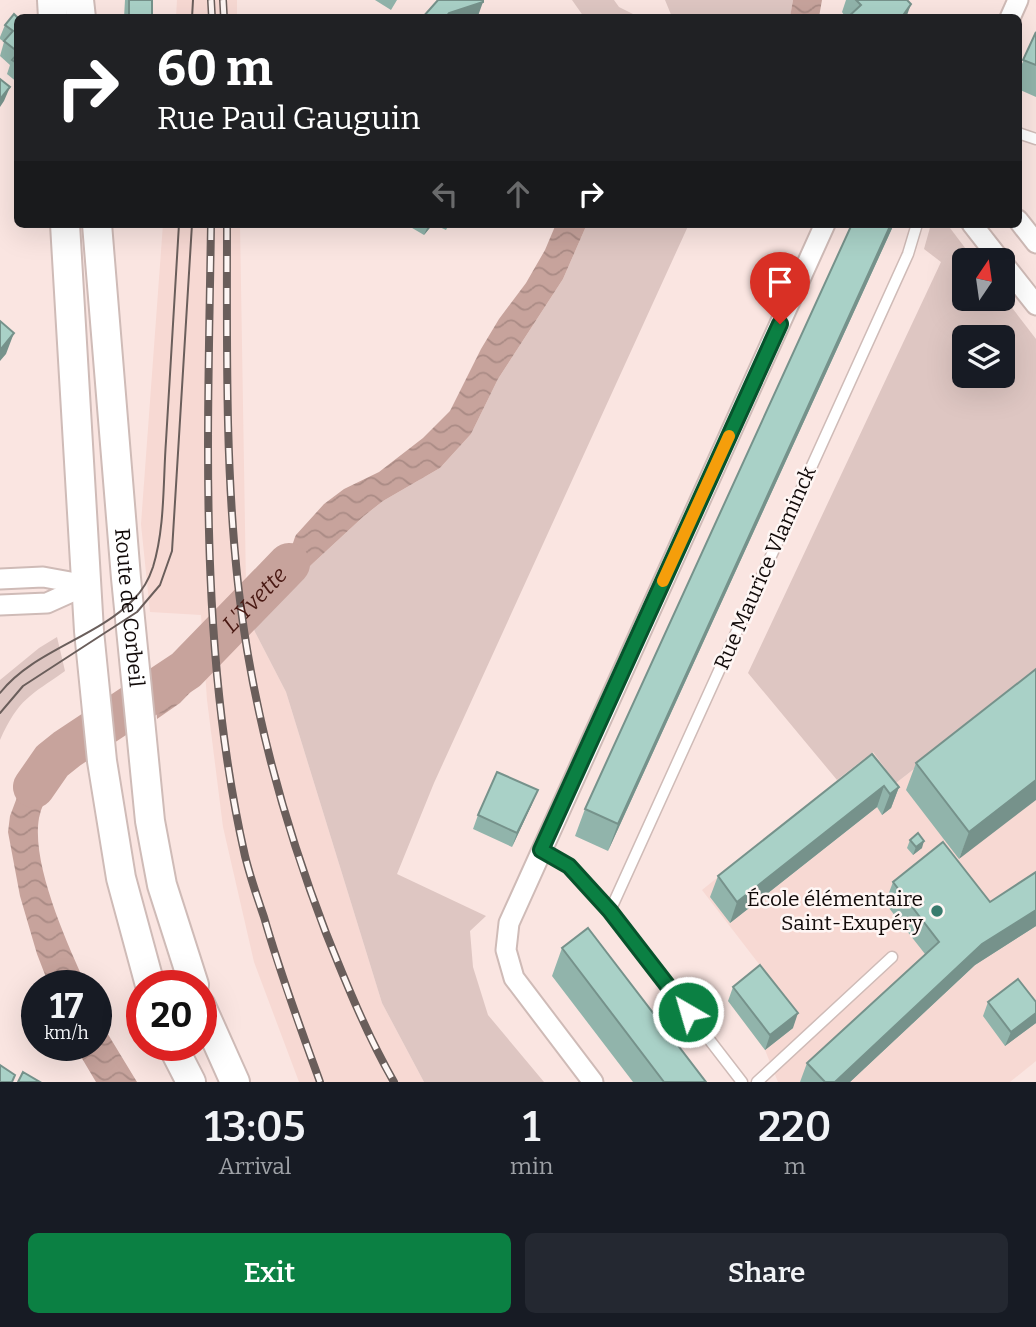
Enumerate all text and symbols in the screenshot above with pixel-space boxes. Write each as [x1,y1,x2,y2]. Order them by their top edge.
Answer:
text: 60 m [157,39,273,98]
icon: right [42,42,133,133]
text: Rue Paul Gauguin [157,99,421,137]
icon: left [426,175,464,213]
icon: ahead [499,175,537,213]
icon: right [572,175,610,213]
north arrow [952,248,1015,312]
map controls [952,248,1015,388]
pin [750,252,810,324]
icon: arrive [761,263,799,301]
button: layers [952,325,1015,388]
street label: Rue Maurice Vlaminck [708,462,822,674]
street label: Route de Corbeil [109,527,150,688]
water label: L'Yvette [216,560,293,638]
place label: École élémentaire Saint-Exupéry [747,886,924,936]
marker: École élémentaire Saint-Exupéry [929,903,945,919]
speed limit sign: 20 [126,970,217,1061]
position arrow [651,975,725,1049]
text: 17 [50,985,83,1027]
text: km/h [44,1022,89,1044]
text: 13:05 [205,1102,305,1152]
text: 1 [523,1102,541,1152]
text: 220 [758,1102,831,1152]
text: Arrival [219,1152,291,1180]
text: min [510,1152,553,1180]
text: m [784,1152,806,1180]
button: Exit [28,1233,511,1313]
button: Share [525,1233,1008,1313]

